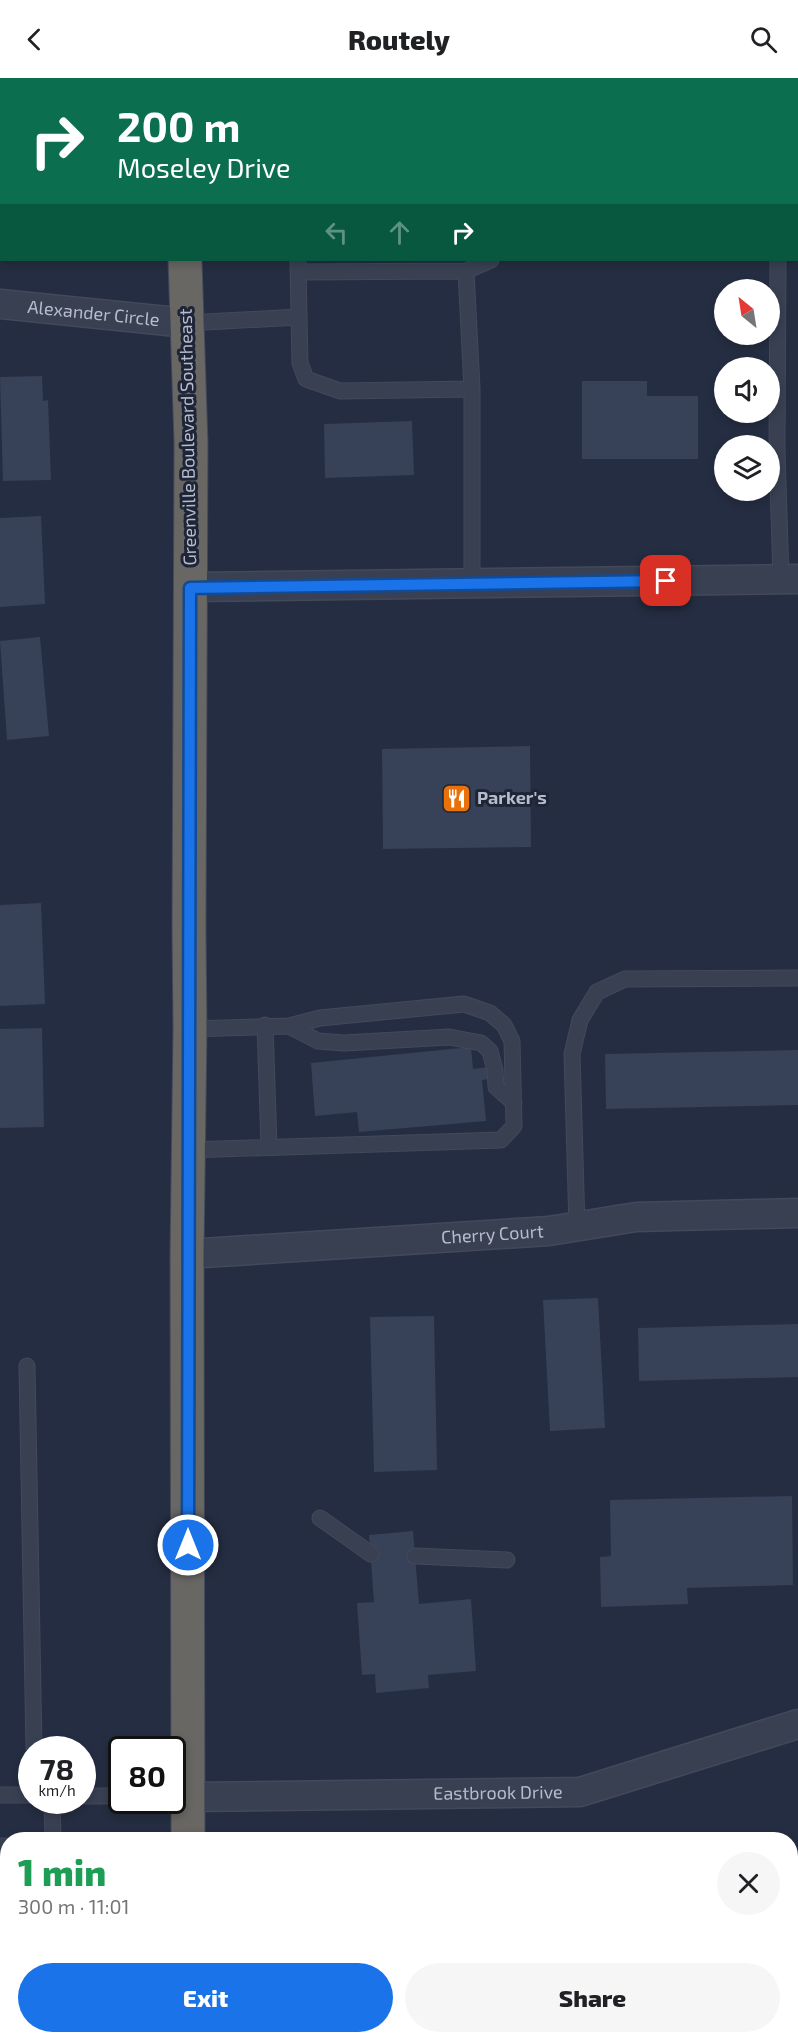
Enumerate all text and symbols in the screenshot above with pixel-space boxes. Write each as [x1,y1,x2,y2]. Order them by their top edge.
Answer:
icon: back [18,23,51,56]
text: Routely [348,23,450,55]
icon: search [747,23,780,56]
text: 200 m [117,100,240,150]
icon: right [18,102,96,180]
text: Moseley Drive [117,151,290,183]
icon: left [320,216,353,249]
icon: ahead [383,216,416,249]
icon: right [446,216,479,249]
north arrow [714,279,780,345]
map controls [714,279,780,501]
street label: Alexander Circle [27,295,161,330]
street label: Greenville Boulevard Southeast [174,308,200,566]
button: sound [714,357,780,423]
button: layers [714,435,780,501]
pin [640,555,691,606]
icon: arrive [649,564,682,597]
restaurant icon: Parker's [440,782,472,814]
place label: Parker's [477,786,547,808]
street label: Cherry Court [440,1219,544,1248]
position arrow [156,1513,220,1577]
speed limit sign: 80 [108,1736,186,1814]
text: 78 [40,1750,74,1786]
street label: Eastbrook Drive [433,1780,563,1804]
text: km/h [38,1781,76,1799]
text: 1 min [18,1850,106,1893]
button: close [717,1852,780,1915]
text: 300 m · 11:01 [18,1894,130,1918]
button: Exit [18,1963,393,2032]
button: Share [405,1963,780,2032]

